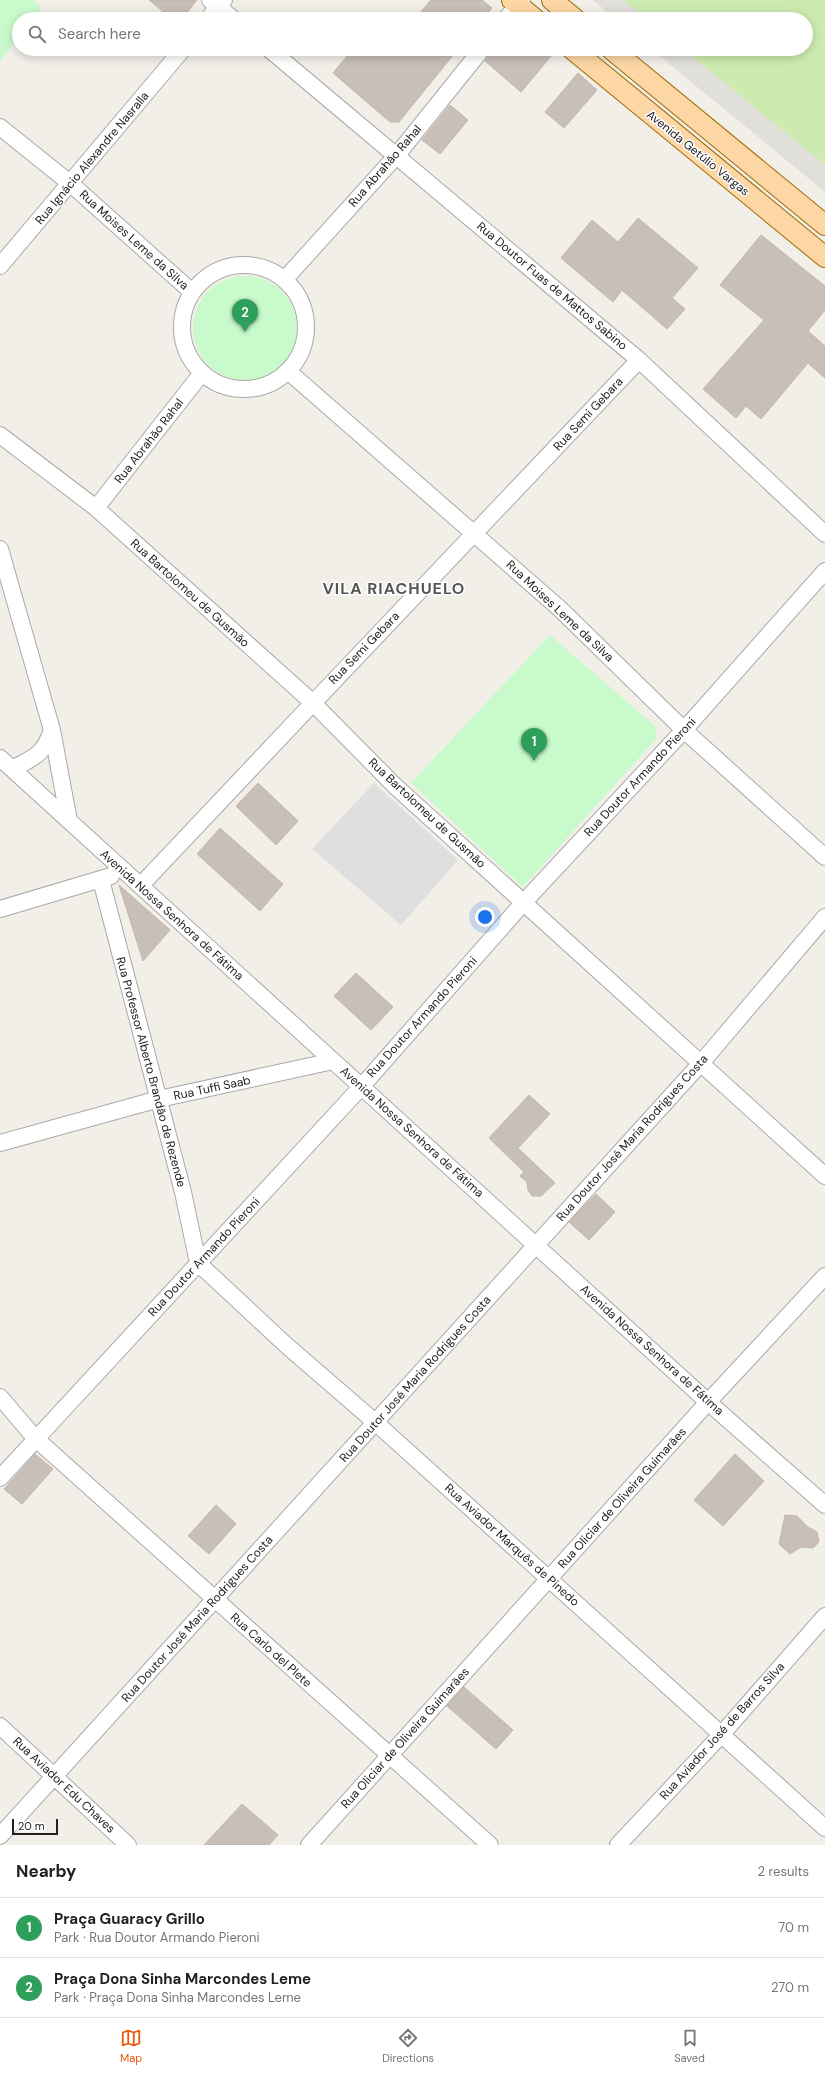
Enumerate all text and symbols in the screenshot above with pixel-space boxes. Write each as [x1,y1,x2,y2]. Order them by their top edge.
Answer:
search box [12,12,813,56]
icon: search [26,23,48,45]
text: Search here [58,24,141,44]
street label: Rua Ignácio Alexandre Nasralla [32,88,152,228]
street label: Avenida Getúlio Vargas [643,107,753,199]
street label: Rua Abrahão Rahal [345,122,425,210]
street label: Rua Moises Leme da Silva [76,187,192,293]
street label: Rua Doutor Fuas de Mattos Sabino [473,218,631,354]
pin: 2 [232,299,258,332]
street label: Rua Semi Gebara [550,374,626,454]
street label: Rua Abrahão Rahal [111,395,187,487]
street label: Rua Bartolomeu de Gusmão [127,535,253,651]
street label: Rua Moises Leme da Silva [503,557,617,665]
district label: VILA RIACHUELO [323,578,465,599]
street label: Rua Semi Gebara [325,608,403,688]
street label: Rua Doutor Armando Pieroni [580,714,700,840]
pin: 1 [521,728,547,761]
street label: Rua Bartolomeu de Gusmão [365,754,489,872]
street label: Avenida Nossa Senhora de Fátima [97,846,247,984]
your location [475,907,495,927]
street label: Rua Doutor Armando Pieroni [363,953,481,1081]
street label: Rua Professor Alberto Brandão de Rezende [112,955,190,1189]
street label: Rua Doutor José Maria Rodrigues Costa [553,1051,711,1225]
street label: Avenida Nossa Senhora de Fátima [337,1063,487,1201]
street label: Rua Tuffi Saab [172,1072,252,1104]
street label: Rua Doutor Armando Pieroni [144,1194,264,1320]
street label: Avenida Nossa Senhora de Fátima [577,1281,727,1419]
street label: Rua Doutor José Maria Rodrigues Costa [336,1292,494,1466]
street label: Rua Oliciar de Oliveira Guimarães [554,1424,690,1572]
street label: Rua Aviador Marquês de Pinedo [441,1480,583,1610]
street label: Rua Doutor José Maria Rodrigues Costa [118,1532,276,1706]
street label: Rua Carlo del Plete [227,1609,315,1691]
street label: Rua Aviador José de Barros Silva [656,1659,788,1803]
street label: Rua Oliciar de Oliveira Guimarães [337,1664,473,1812]
street label: Rua Aviador Edu Chaves [9,1733,119,1837]
scale bar [12,1817,58,1836]
text: 20 m [18,1819,44,1833]
text: Nearby [16,1860,76,1882]
text: 2 results [758,1863,809,1880]
text: Praça Guaracy Grillo [54,1909,205,1929]
text: 1 [27,1919,31,1936]
text: 70 m [778,1919,809,1936]
text: Park · Rua Doutor Armando Pieroni [54,1929,260,1946]
text: Praça Dona Sinha Marcondes Leme [54,1969,311,1989]
text: 2 [25,1979,33,1996]
text: 270 m [771,1979,809,1996]
text: Park · Praça Dona Sinha Marcondes Leme [54,1989,301,2006]
tab: Map [120,2027,142,2065]
tab: Directions [382,2027,434,2065]
tab: Saved [674,2027,705,2065]

